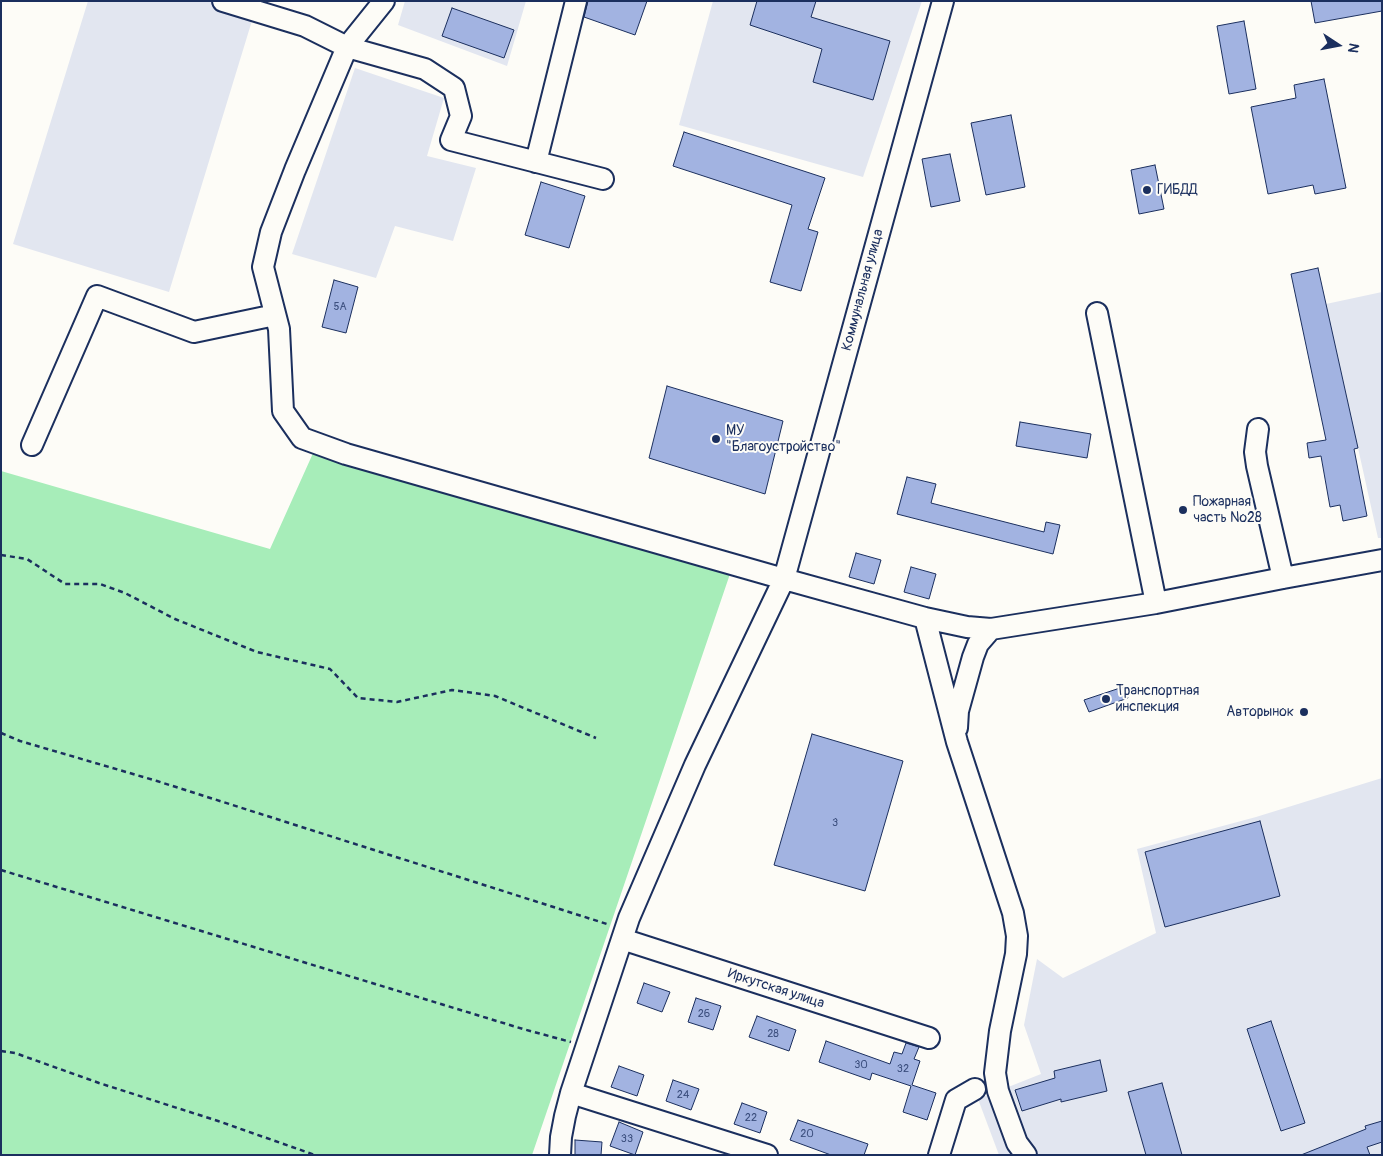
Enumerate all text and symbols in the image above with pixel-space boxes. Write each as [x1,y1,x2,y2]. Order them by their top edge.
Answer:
north arrow [1313,20,1363,70]
text: N [1344,42,1362,54]
place label: ГИБДД [1157,182,1197,198]
marker: ГИБДД [1141,184,1153,196]
street label: Коммунальная улица [839,227,887,353]
house number: 5А [333,300,347,314]
place label: МУ "Благоустройство" [726,423,841,456]
marker: МУ "Благоустройство" [710,433,722,445]
place label: Пожарная часть №28 [1193,494,1262,526]
marker: Пожарная часть №28 [1177,504,1189,516]
place label: Транспортная инспекция [1116,683,1199,716]
marker: Транспортная инспекция [1100,693,1112,705]
place label: Авторынок [1226,704,1294,720]
marker: Авторынок [1298,706,1310,718]
house number: 3 [832,816,838,830]
street label: Иркутская улица [726,965,826,1013]
house number: 26 [698,1007,710,1021]
house number: 28 [767,1027,779,1041]
house number: 30 [854,1058,868,1072]
house number: 32 [897,1062,909,1076]
house number: 24 [677,1088,689,1102]
house number: 22 [745,1111,757,1125]
house number: 20 [800,1127,814,1141]
house number: 33 [621,1132,633,1146]

